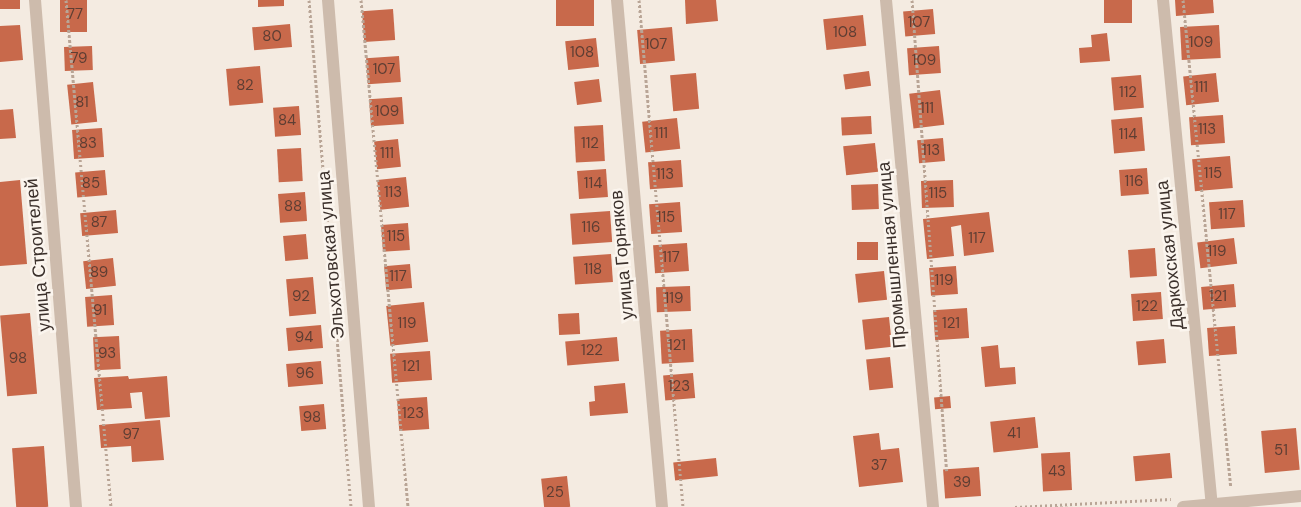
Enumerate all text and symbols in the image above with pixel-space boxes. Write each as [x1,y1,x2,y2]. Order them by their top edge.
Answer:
house number: 77 [67,6,83,24]
house number: 107 [908,14,930,32]
house number: 108 [833,24,857,42]
house number: 80 [262,28,282,46]
house number: 109 [1189,34,1213,52]
house number: 107 [645,36,667,54]
house number: 108 [570,44,594,62]
house number: 79 [70,50,88,68]
house number: 109 [912,52,936,70]
house number: 107 [373,61,395,79]
house number: 82 [236,77,254,95]
house number: 111 [1194,79,1208,97]
house number: 112 [1119,84,1137,102]
house number: 81 [75,94,89,112]
house number: 111 [920,100,934,118]
house number: 109 [375,103,399,121]
house number: 84 [278,112,296,130]
house number: 113 [1198,121,1216,139]
house number: 111 [654,125,668,143]
house number: 114 [1119,126,1137,144]
house number: 83 [79,135,97,153]
house number: 112 [581,135,599,153]
house number: 113 [922,142,940,160]
house number: 111 [380,145,394,163]
street label: Промышленная улица [873,161,911,349]
house number: 115 [1204,165,1222,183]
house number: 113 [656,166,674,184]
street label: Эльхотовская улица [313,170,349,340]
house number: 116 [1125,173,1143,191]
house number: 85 [82,175,100,193]
house number: 114 [584,175,602,193]
street label: улица Строителей [21,178,55,332]
street label: Даркохская улица [1151,179,1189,331]
house number: 113 [384,184,402,202]
house number: 115 [929,185,947,203]
street label: улица Горняков [606,189,638,321]
house number: 88 [284,198,302,216]
house number: 117 [1218,206,1236,224]
house number: 115 [657,209,675,227]
house number: 87 [91,214,107,232]
house number: 116 [582,219,600,237]
house number: 115 [387,228,405,246]
house number: 117 [968,230,986,248]
house number: 119 [1208,243,1226,261]
house number: 117 [662,249,680,267]
house number: 118 [584,261,602,279]
house number: 89 [90,264,108,282]
house number: 117 [389,268,407,286]
house number: 119 [935,272,953,290]
house number: 92 [292,288,310,306]
house number: 121 [1209,288,1227,306]
house number: 119 [665,290,683,308]
house number: 122 [1136,298,1158,316]
house number: 91 [93,302,107,320]
house number: 119 [398,315,416,333]
house number: 121 [942,315,960,333]
house number: 94 [295,329,313,347]
house number: 121 [668,337,686,355]
house number: 122 [581,342,603,360]
house number: 93 [98,345,116,363]
house number: 98 [9,350,27,368]
house number: 121 [402,358,420,376]
house number: 96 [296,365,314,383]
house number: 123 [668,378,690,396]
house number: 123 [402,405,424,423]
house number: 98 [303,409,321,427]
house number: 41 [1007,425,1021,443]
house number: 97 [122,426,140,444]
house number: 51 [1274,442,1288,460]
house number: 37 [871,457,887,475]
house number: 43 [1048,463,1066,481]
house number: 39 [953,474,971,492]
house number: 25 [546,484,564,502]

